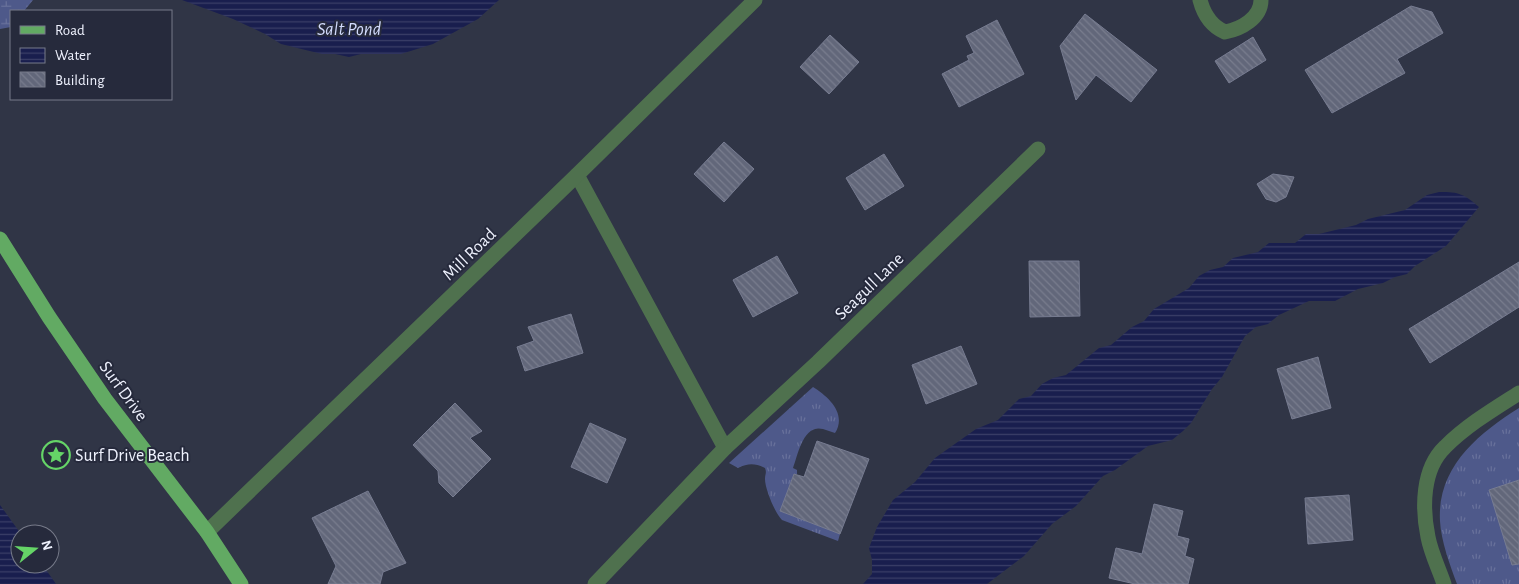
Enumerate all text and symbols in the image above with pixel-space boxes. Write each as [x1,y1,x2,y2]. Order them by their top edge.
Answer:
legend [10,10,172,100]
water label: Salt Pond [317,20,382,39]
text: Road [55,23,85,38]
text: Water [55,48,91,63]
text: Building [55,73,105,88]
street label: Mill Road [440,225,500,284]
street label: Seagull Lane [832,250,908,324]
street label: Surf Drive [96,358,151,425]
place icon: Surf Drive Beach [41,440,71,470]
place label: Surf Drive Beach [75,447,190,465]
north arrow [10,524,60,574]
text: N [38,539,55,552]

